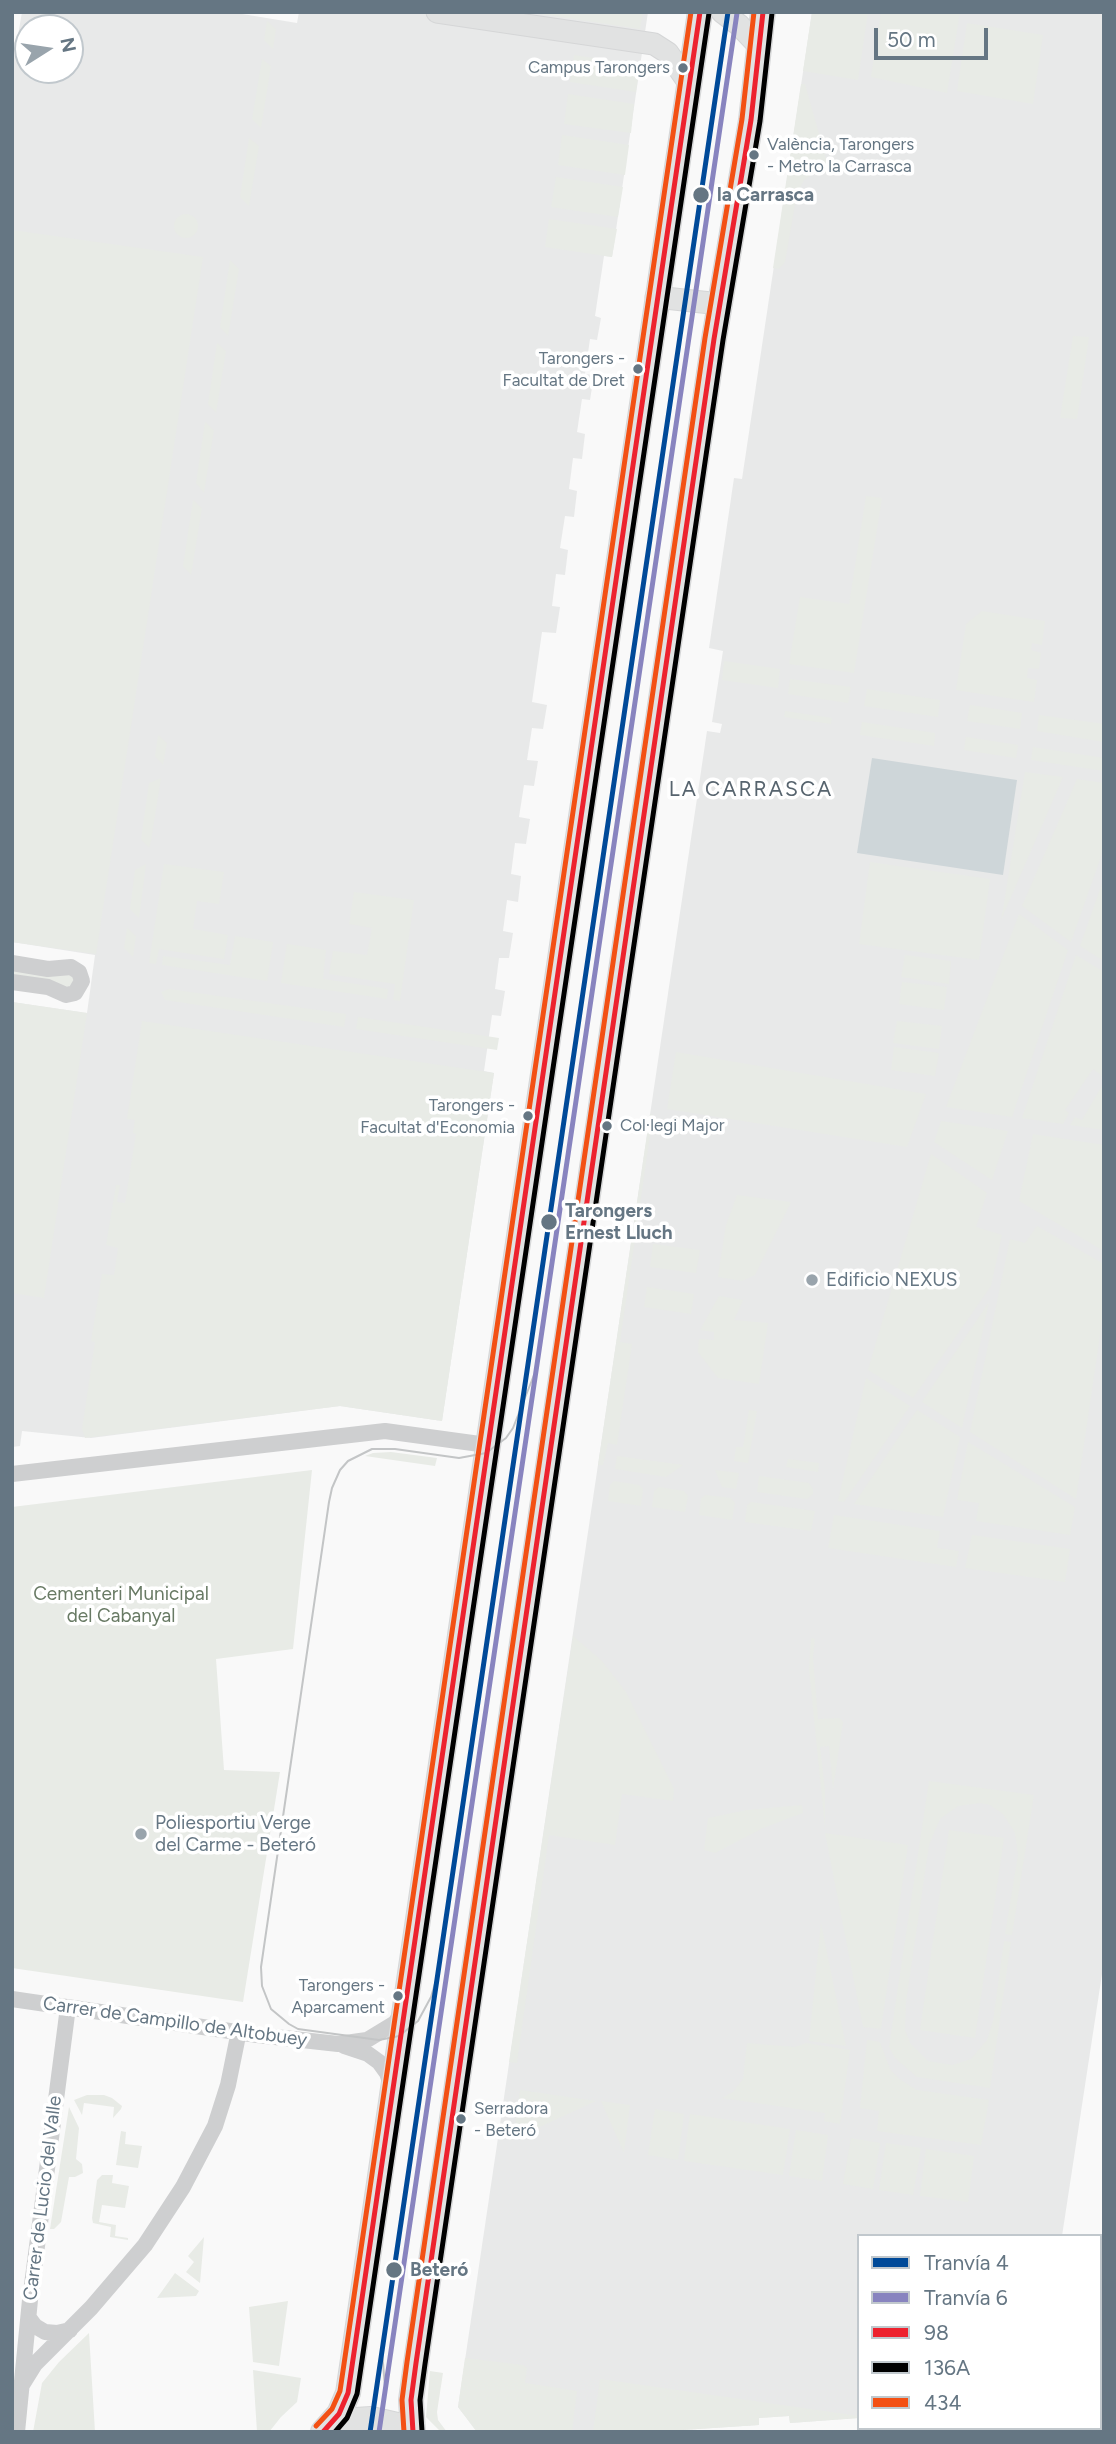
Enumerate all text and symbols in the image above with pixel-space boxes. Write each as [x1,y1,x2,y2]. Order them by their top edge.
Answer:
north arrow [14,14,84,84]
scale bar [878,14,992,58]
text: 50 m [887,27,936,52]
text: N [55,35,81,55]
place label: Campus Tarongers [528,58,670,78]
marker: Campus Tarongers [676,61,690,75]
place label: València, Tarongers - Metro la Carrasca [767,135,914,175]
marker: València, Tarongers - Metro la Carrasca [747,148,761,162]
place label: la Carrasca [717,184,814,206]
marker: la Carrasca [691,185,711,205]
place label: Tarongers - Facultat de Dret [503,349,625,389]
marker: Tarongers - Facultat de Dret [631,362,645,376]
district label: LA CARRASCA [670,777,832,803]
place label: Tarongers - Facultat d'Economia [360,1096,515,1136]
marker: Tarongers - Facultat d'Economia [521,1109,535,1123]
place label: Col·legi Major [620,1116,725,1136]
marker: Col·legi Major [600,1119,614,1133]
place label: Tarongers Ernest Lluch [565,1200,673,1244]
marker: Tarongers Ernest Lluch [539,1212,559,1232]
place label: Edificio NEXUS [826,1269,957,1291]
marker: Edificio NEXUS [804,1272,820,1288]
park label: Cementeri Municipal del Cabanyal [33,1583,209,1627]
place label: Poliesportiu Verge del Carme - Beteró [155,1812,316,1856]
marker: Poliesportiu Verge del Carme - Beteró [133,1826,149,1842]
place label: Tarongers - Aparcament [292,1976,385,2016]
marker: Tarongers - Aparcament [391,1989,405,2003]
street label: Carrer de Campillo de Altobuey [41,1992,309,2052]
street label: Carrer de Lucio del Valle [19,2094,67,2302]
place label: Serradora - Beteró [474,2099,548,2139]
marker: Serradora - Beteró [454,2112,468,2126]
legend [857,2234,1102,2430]
text: Tranvía 4 [924,2250,1009,2275]
place label: Beteró [410,2259,468,2281]
marker: Beteró [384,2260,404,2280]
text: Tranvía 6 [924,2285,1008,2310]
text: 98 [924,2320,949,2345]
text: 136A [924,2355,970,2380]
text: 434 [924,2390,962,2415]

